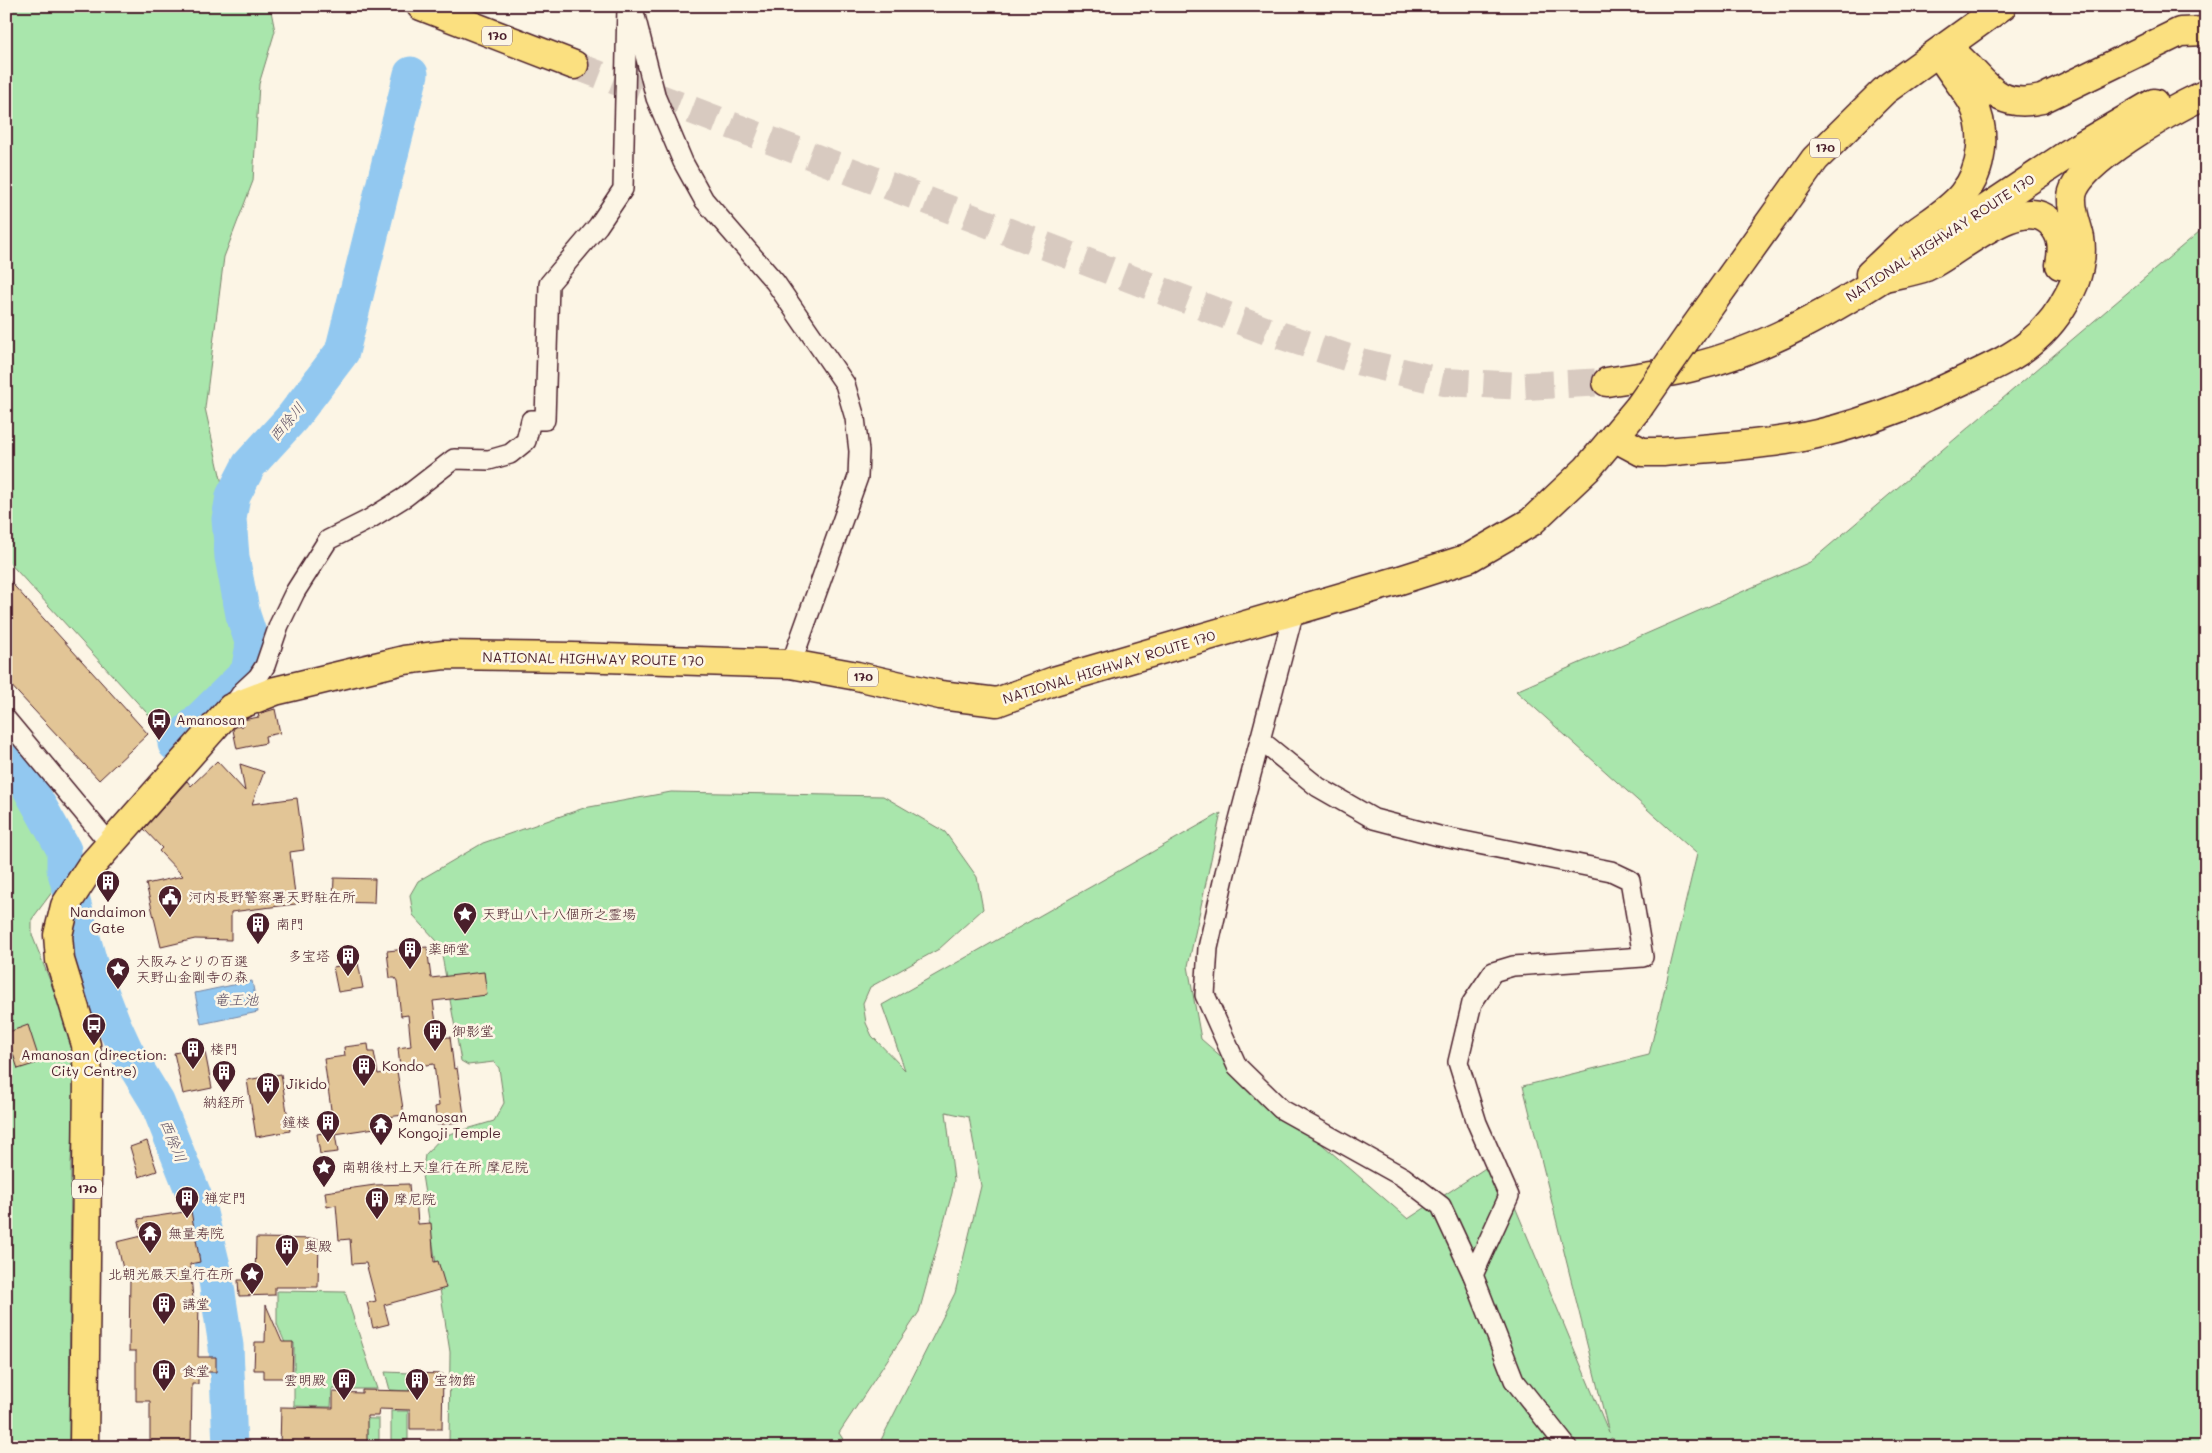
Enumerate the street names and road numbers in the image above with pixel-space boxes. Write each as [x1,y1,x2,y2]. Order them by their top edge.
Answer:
road number: 170 [482,27,512,46]
road number: 170 [1810,138,1840,158]
street label: NATIONAL HIGHWAY ROUTE 170 [1842,169,2038,306]
street label: NATIONAL HIGHWAY ROUTE 170 [1000,625,1218,708]
street label: NATIONAL HIGHWAY ROUTE 170 [482,647,704,670]
road number: 170 [848,668,878,686]
road number: 170 [72,1180,102,1198]

